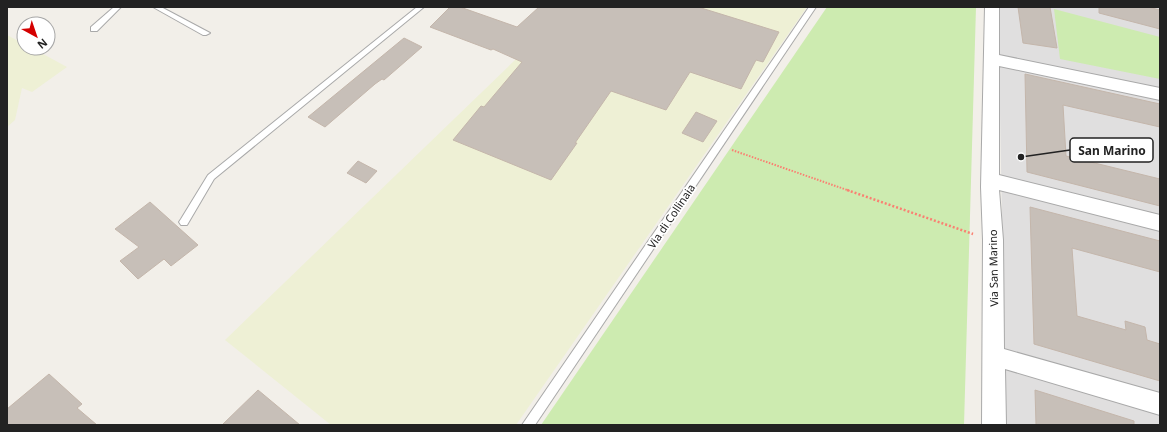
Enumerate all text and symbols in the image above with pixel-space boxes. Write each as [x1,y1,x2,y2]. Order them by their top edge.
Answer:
north arrow [16,16,56,56]
text: N [34,35,51,53]
callout: San Marino [1070,138,1153,162]
text: San Marino [1078,142,1146,159]
street label: Via di Collinaia [644,181,698,251]
street label: Via San Marino [985,229,1001,307]

